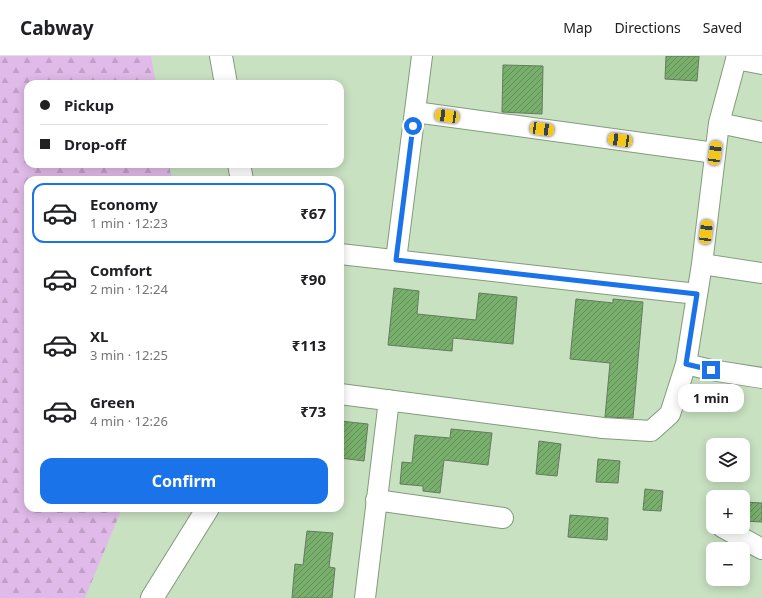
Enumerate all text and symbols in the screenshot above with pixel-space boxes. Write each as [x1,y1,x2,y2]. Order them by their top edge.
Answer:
text: Cabway [20,15,94,41]
text: Map [563,18,592,37]
text: Directions [614,18,681,37]
text: Saved [703,18,742,37]
text: Pickup [64,95,114,115]
car [434,108,460,124]
route start [404,117,422,135]
car [529,121,555,137]
car [607,132,633,148]
text: Drop-off [64,134,126,154]
car [707,140,723,166]
text: Economy [90,194,158,214]
icon: car [42,195,78,231]
text: ₹67 [300,203,326,223]
text: 1 min · 12:23 [90,214,168,232]
car [699,219,713,245]
text: Comfort [90,260,152,280]
icon: car [42,261,78,297]
text: ₹90 [300,269,326,289]
text: 2 min · 12:24 [90,280,168,298]
text: XL [90,326,108,346]
icon: car [42,327,78,363]
text: ₹113 [292,335,326,355]
text: 3 min · 12:25 [90,346,168,364]
route end [702,361,720,379]
callout: 1 min [678,384,744,412]
text: 1 min [693,389,729,407]
text: Green [90,392,135,412]
icon: car [42,393,78,429]
text: ₹73 [300,401,326,421]
text: 4 min · 12:26 [90,412,168,430]
map controls [706,438,750,586]
button: layers [706,438,750,482]
button: Confirm [40,458,328,504]
button: + [706,490,750,534]
button: − [706,542,750,586]

